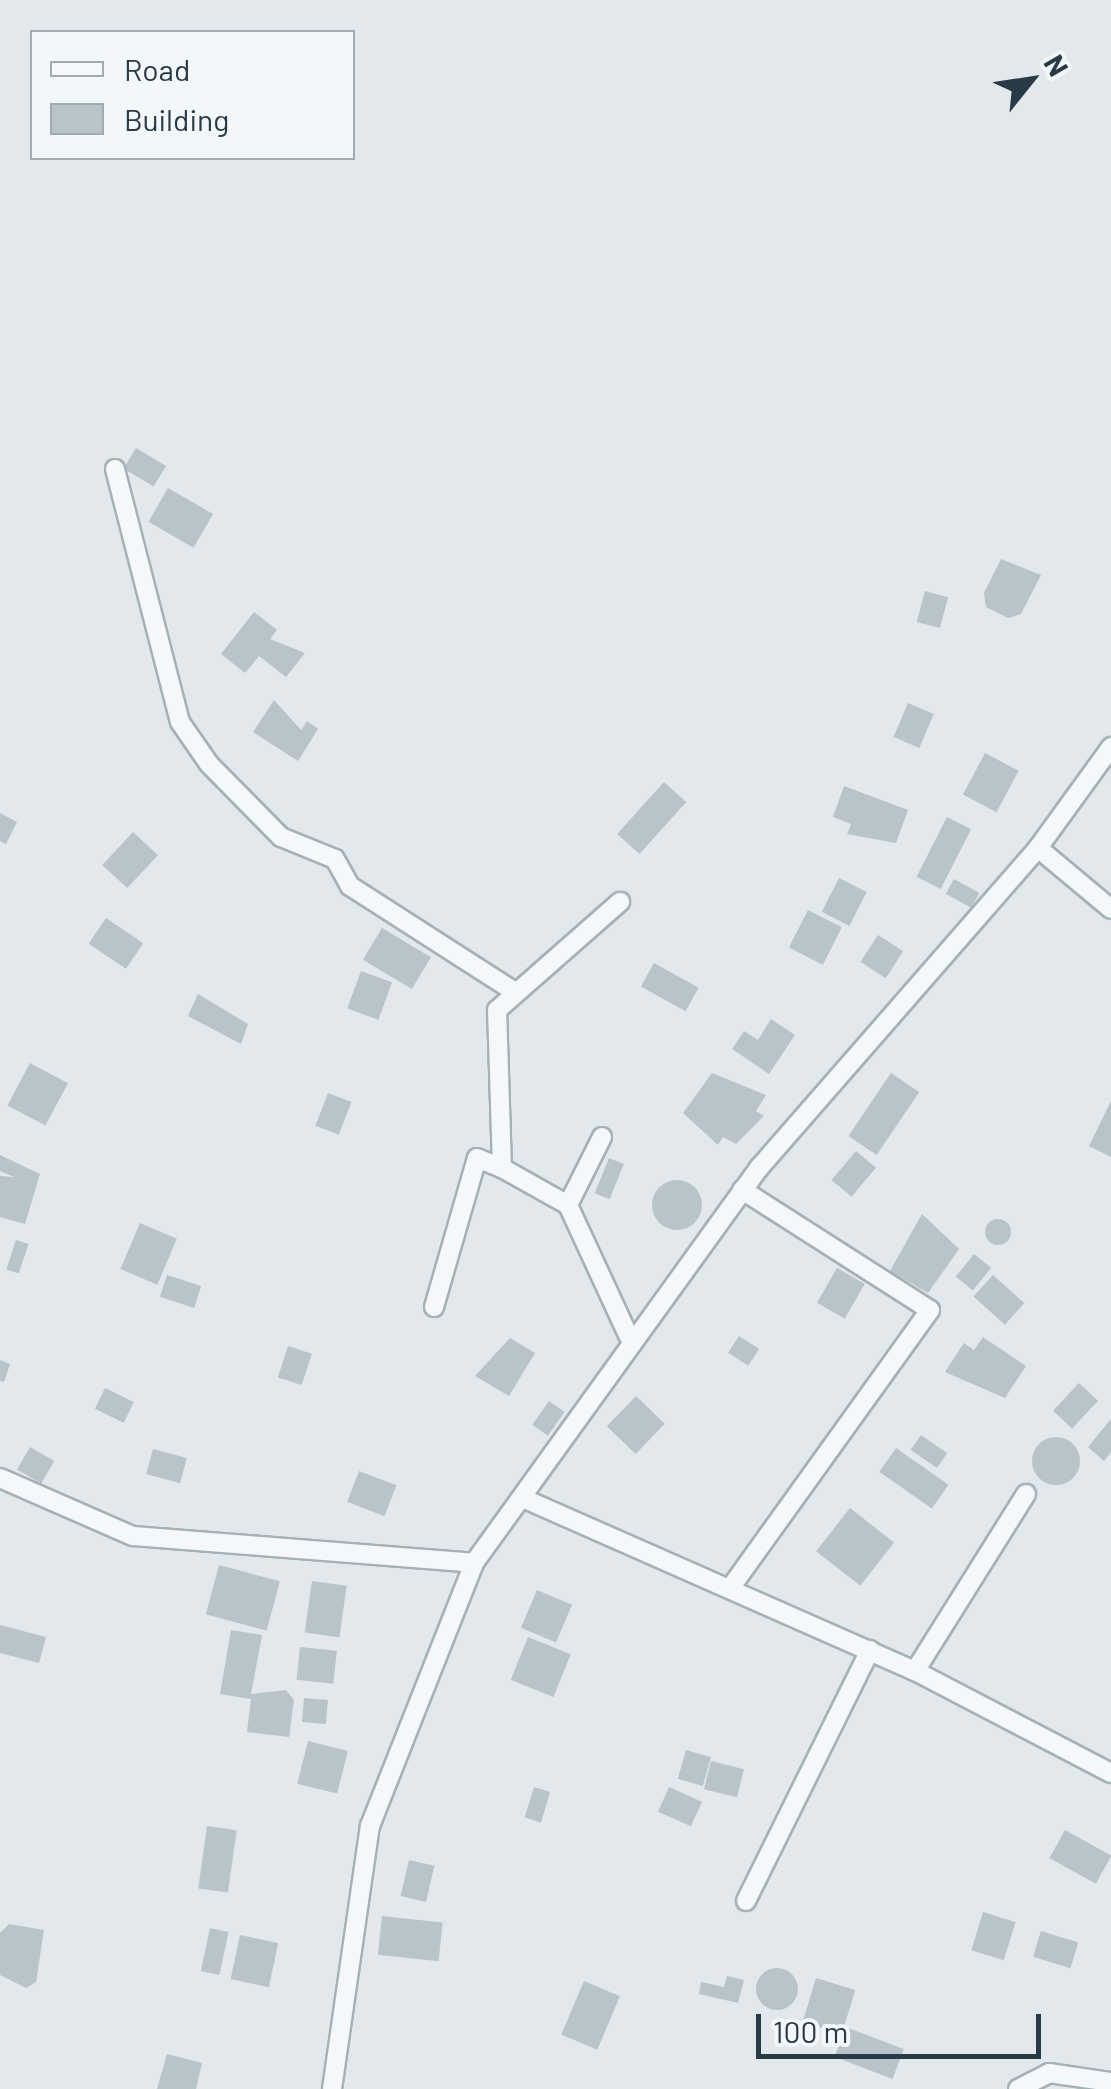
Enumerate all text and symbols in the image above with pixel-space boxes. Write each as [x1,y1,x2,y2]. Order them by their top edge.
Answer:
legend [30,30,355,160]
north arrow [981,30,1081,130]
text: N [1038,48,1076,82]
text: Road [124,51,190,87]
text: Building [124,101,229,137]
scale bar [761,1994,1046,2056]
text: 100 m [773,2013,848,2049]

